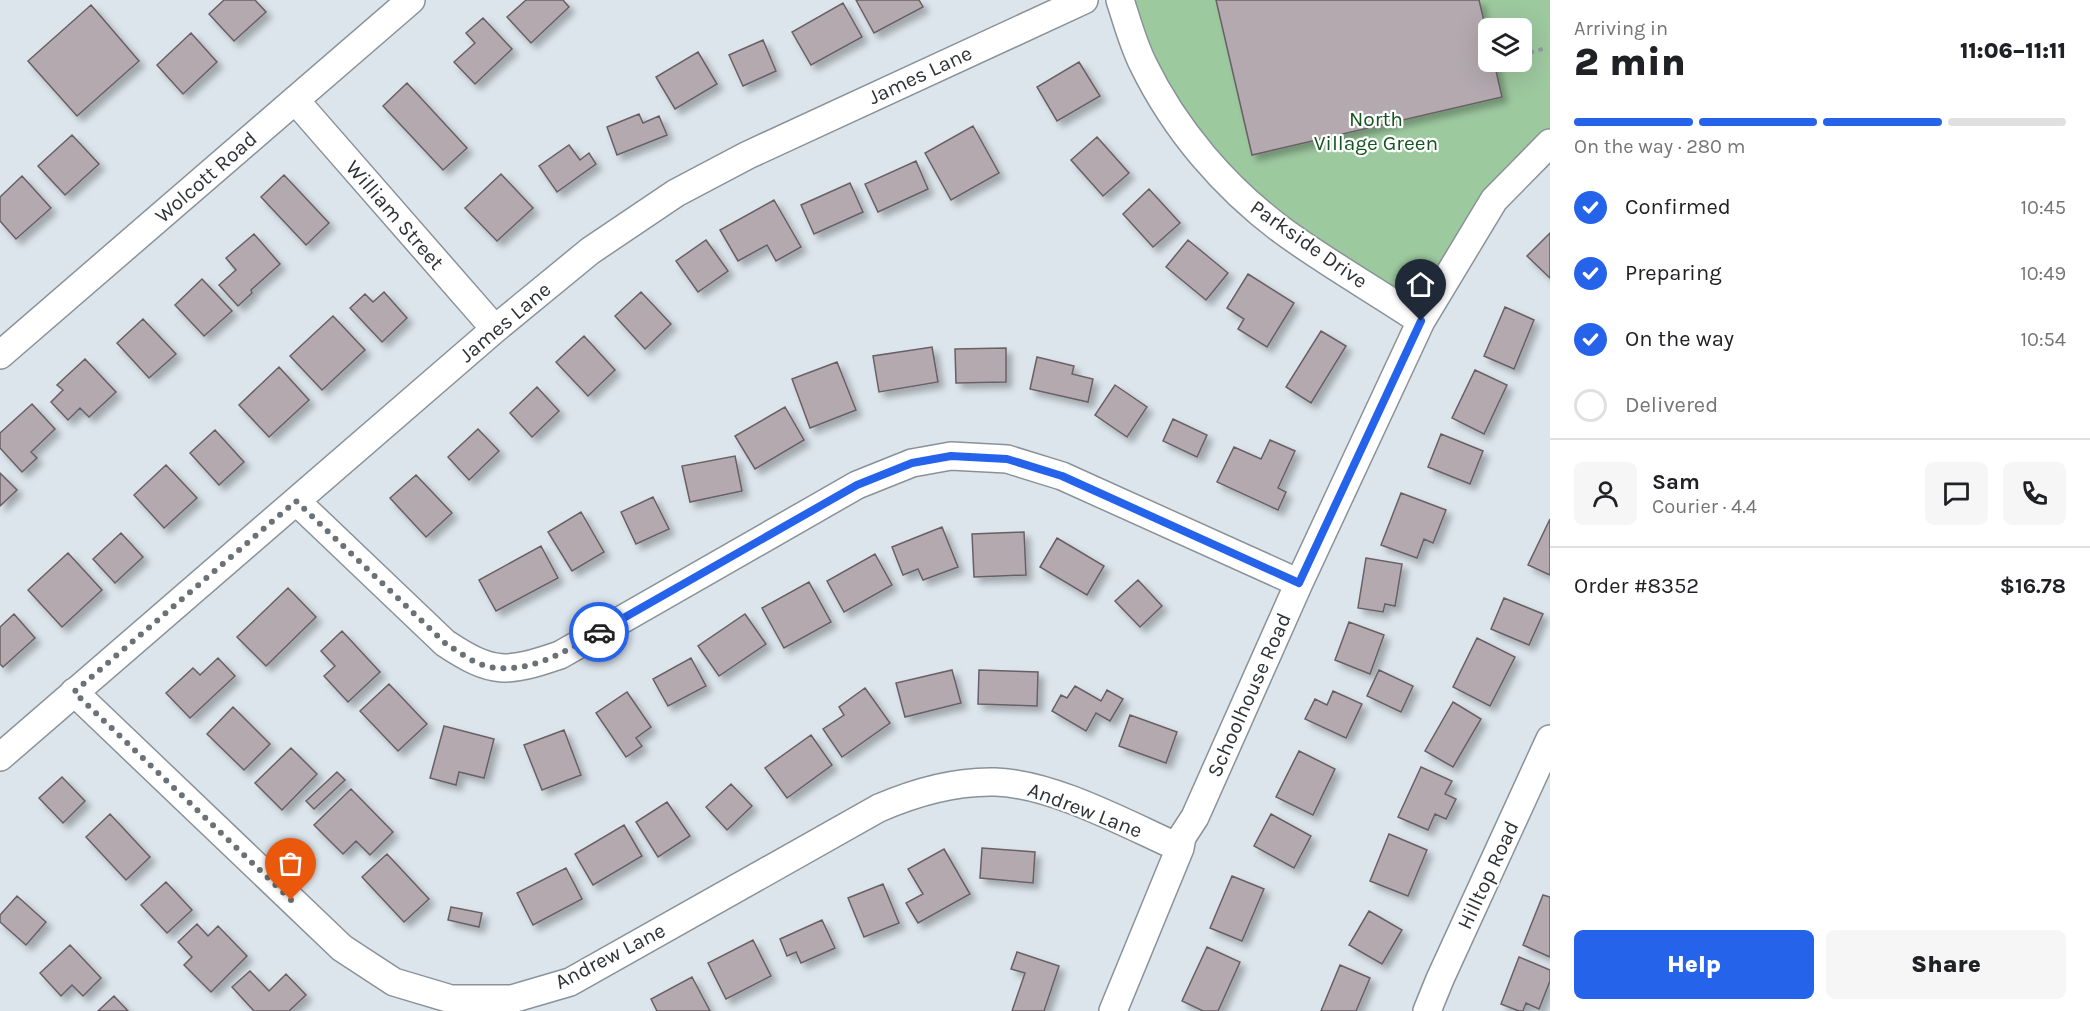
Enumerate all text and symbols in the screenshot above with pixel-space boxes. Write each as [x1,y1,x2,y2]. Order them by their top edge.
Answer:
text: Arriving in [1574,17,1668,40]
map controls [1478,18,1532,72]
button: layers [1478,18,1532,72]
text: 11:06–11:11 [1960,38,2066,64]
text: 2 min [1574,39,1686,85]
street label: James Lane [864,41,976,109]
park label: North Village Green [1314,107,1438,155]
street label: Wolcott Road [150,126,262,228]
text: On the way · 280 m [1574,135,1745,158]
street label: William Street [341,155,449,275]
icon: check [1574,191,1607,224]
text: Confirmed [1625,194,1731,220]
street label: Parkside Drive [1246,195,1372,293]
text: 10:45 [2020,196,2066,219]
icon: check [1574,257,1607,290]
pin [1395,259,1446,321]
text: Preparing [1625,260,1722,286]
text: 10:49 [2020,262,2066,285]
icon: home [1404,268,1437,301]
street label: James Lane [455,277,555,367]
icon: check [1574,323,1607,356]
text: On the way [1625,326,1734,352]
text: 10:54 [2020,328,2066,351]
text: Delivered [1625,392,1718,418]
button: person [1574,462,1637,525]
button: chat [1925,462,1988,525]
button: phone [2003,462,2066,525]
text: Sam [1652,469,1700,495]
text: Courier · 4.4 [1652,495,1757,518]
text: Order #8352 [1574,573,1699,599]
text: $16.78 [2000,573,2066,599]
courier [569,602,629,662]
street label: Schoolhouse Road [1202,609,1296,781]
icon: car [583,616,616,649]
street label: Andrew Lane [1024,777,1146,843]
street label: Hilltop Road [1452,817,1524,933]
pin [265,838,316,900]
icon: bag [274,847,307,880]
street label: Andrew Lane [551,918,669,994]
button: Help [1574,930,1814,999]
button: Share [1826,930,2066,999]

